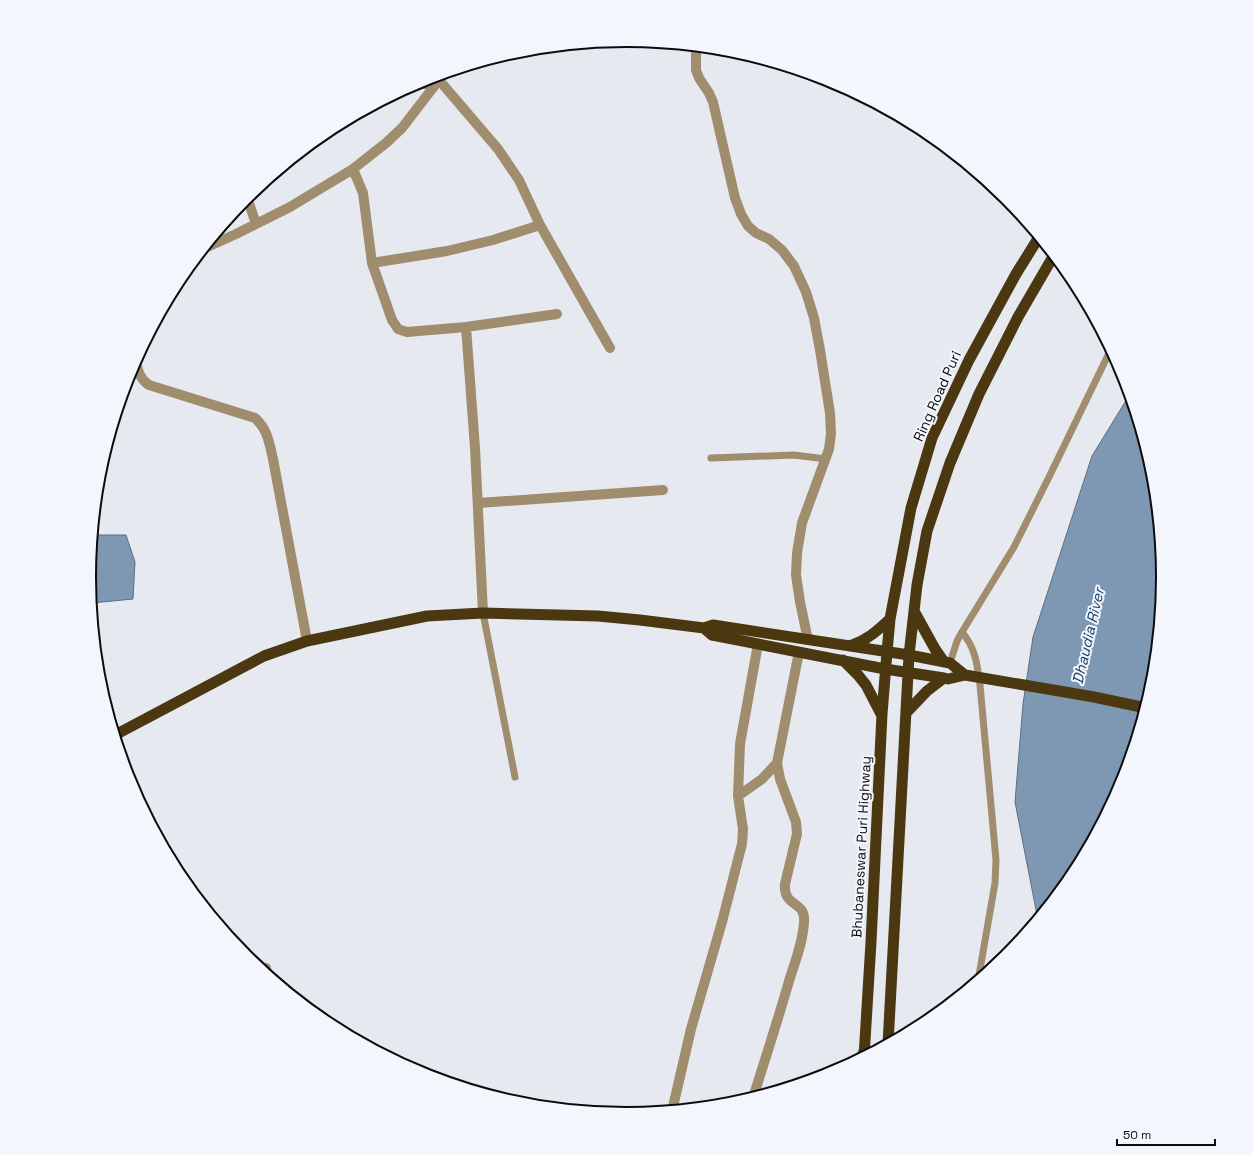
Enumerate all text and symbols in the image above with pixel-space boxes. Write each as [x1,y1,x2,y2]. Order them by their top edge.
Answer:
street label: Ring Road Puri [909,348,965,444]
water label: Dhaudia River [1068,585,1109,686]
street label: Bhubaneswar Puri Highway [847,755,875,939]
scale bar [1117,1121,1215,1147]
text: 50 m [1123,1127,1151,1143]

